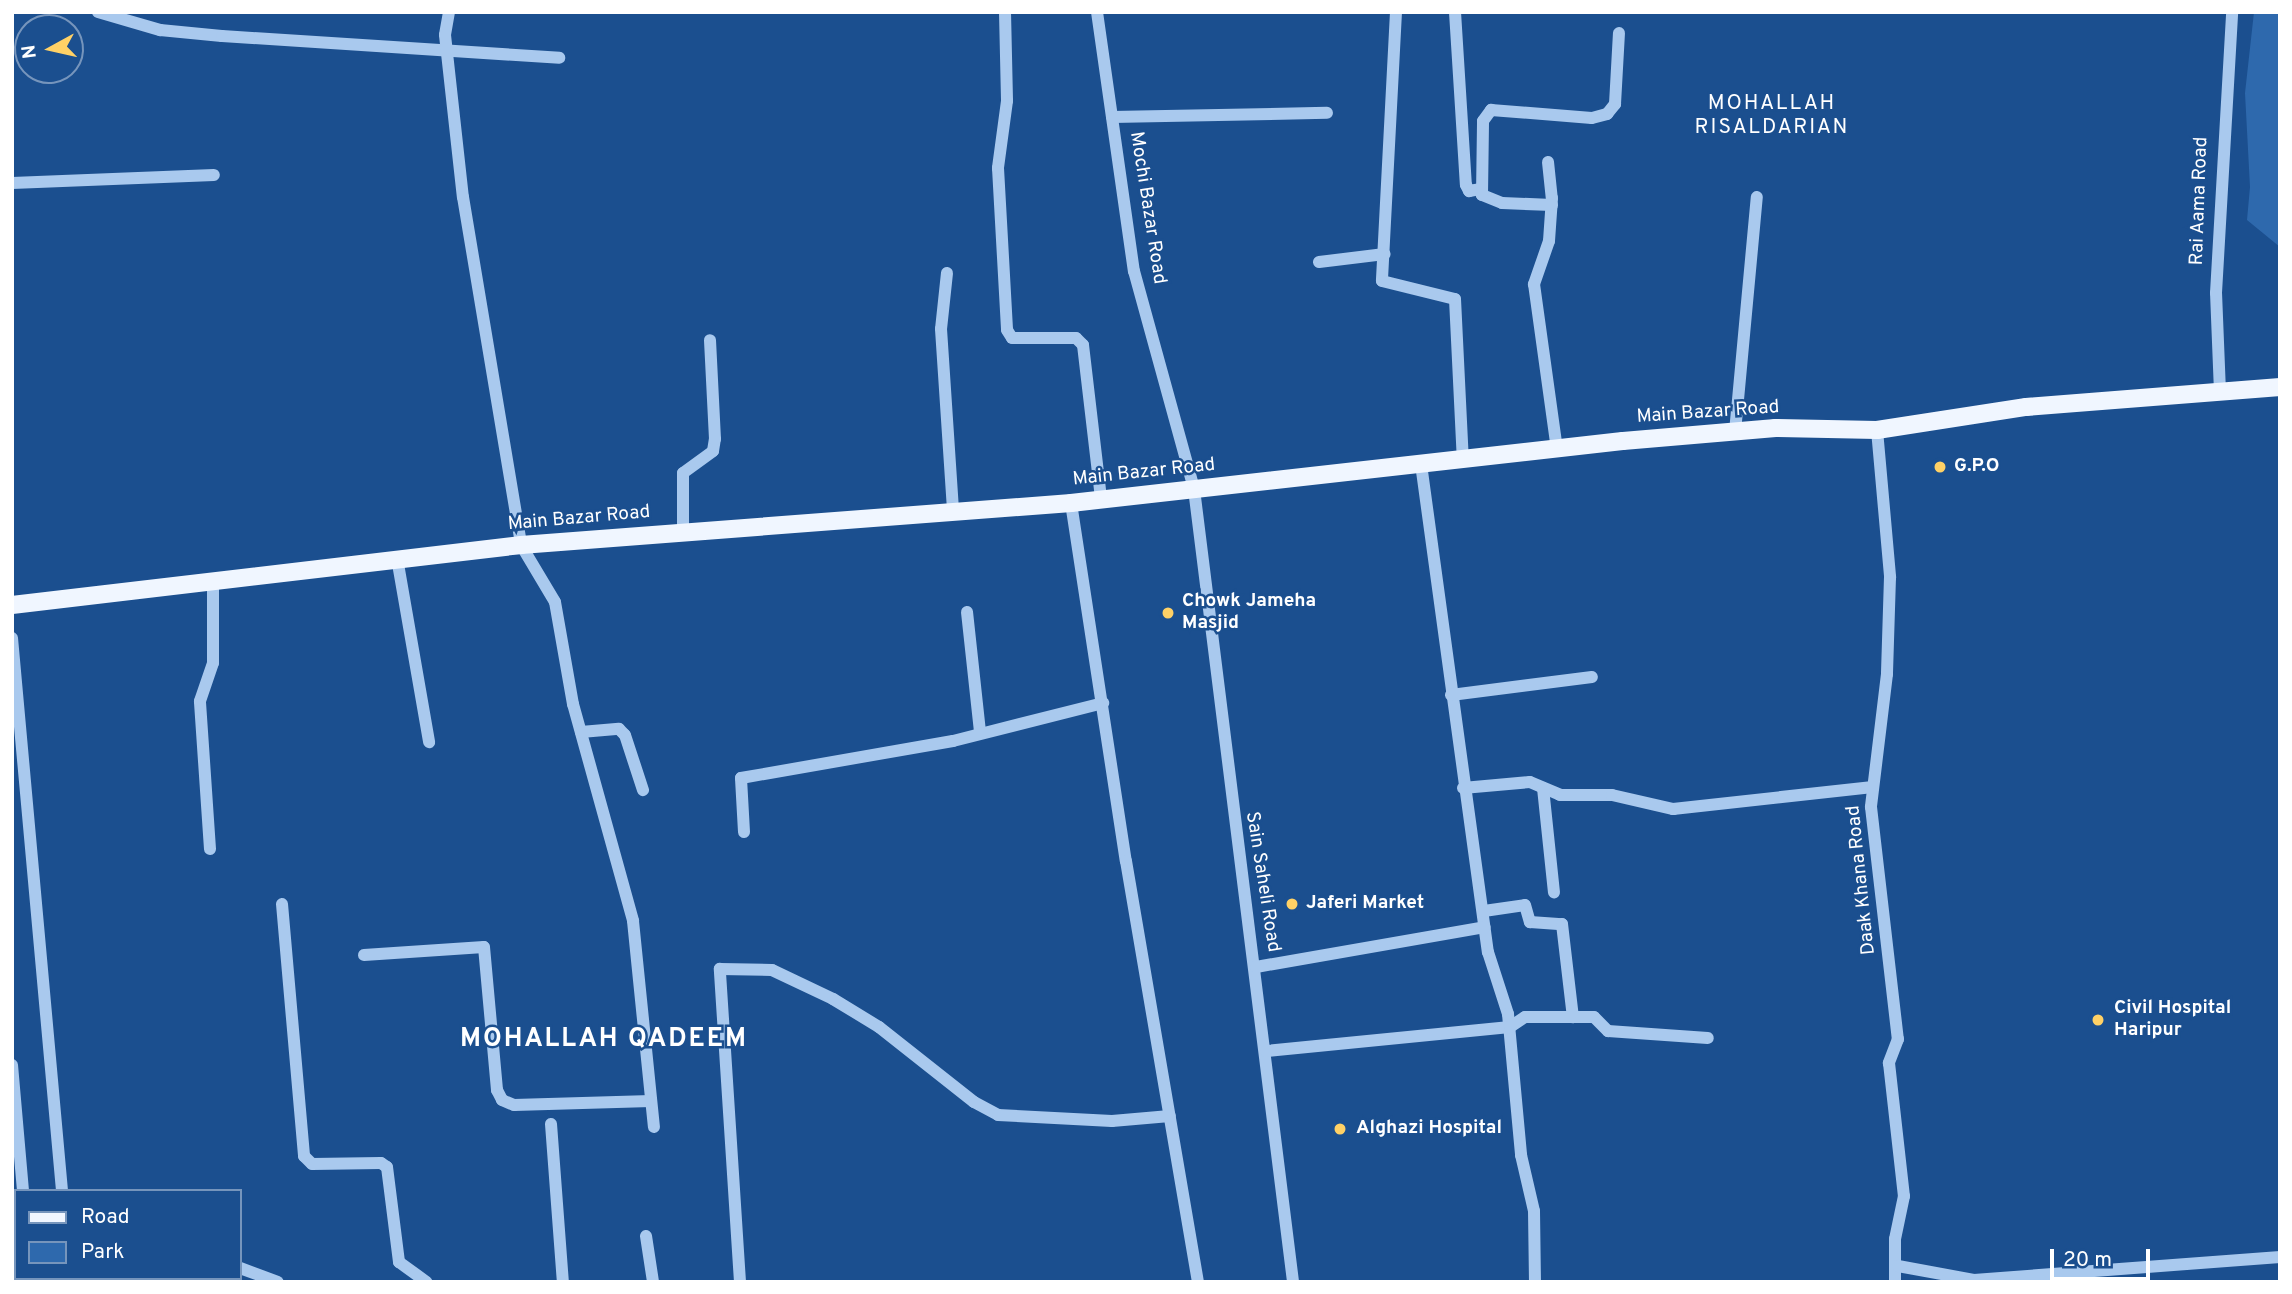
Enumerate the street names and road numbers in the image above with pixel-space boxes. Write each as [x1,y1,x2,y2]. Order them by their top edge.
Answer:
street label: Mochi Bazar Road [1124,130,1170,286]
street label: Rai Aama Road [2186,136,2214,266]
street label: Main Bazar Road [1636,397,1780,429]
street label: Main Bazar Road [1072,454,1216,492]
street label: Main Bazar Road [507,501,651,537]
street label: Daak Khana Road [1843,804,1881,956]
street label: Sain Saheli Road [1240,810,1284,954]

